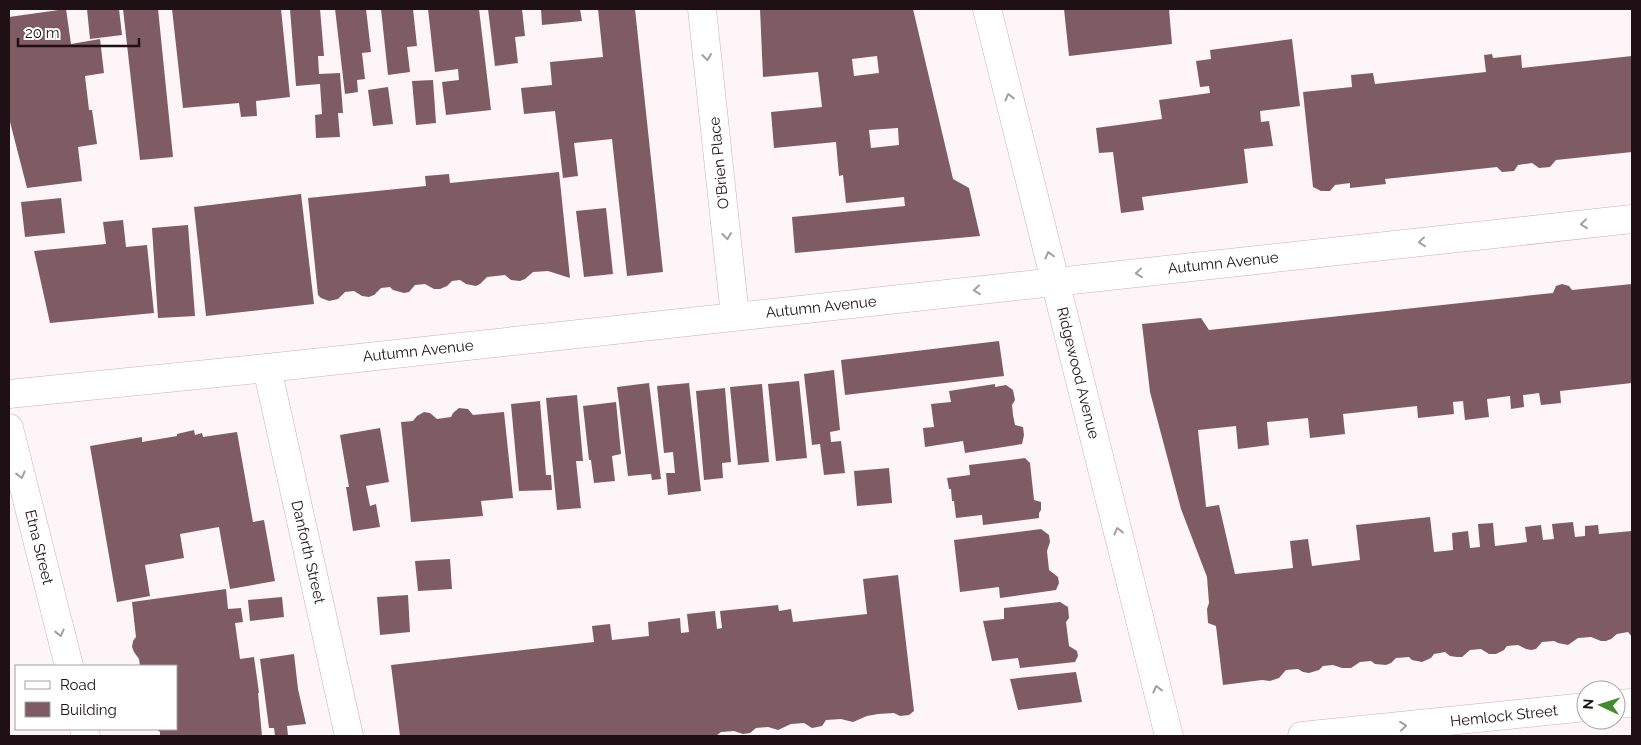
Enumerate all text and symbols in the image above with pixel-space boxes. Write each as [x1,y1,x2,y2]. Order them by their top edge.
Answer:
scale bar [18,15,139,47]
text: 20 m [25,24,60,42]
one-way arrow [701,54,712,62]
one-way arrow [1004,93,1015,102]
street label: O'Brien Place [705,116,733,210]
one-way arrow [1579,219,1587,230]
one-way arrow [721,232,732,240]
one-way arrow [1418,236,1426,247]
street label: Autumn Avenue [1167,248,1279,278]
one-way arrow [1044,251,1054,259]
one-way arrow [1135,267,1143,278]
one-way arrow [973,284,981,295]
street label: Autumn Avenue [765,292,877,322]
street label: Ridgewood Avenue [1053,305,1103,441]
street label: Autumn Avenue [362,336,474,366]
one-way arrow [15,470,25,478]
street label: Danforth Street [287,499,329,605]
street label: Etna Street [21,508,57,586]
one-way arrow [1113,527,1124,536]
one-way arrow [54,628,65,637]
legend [15,665,178,730]
text: Road [60,676,96,694]
north arrow [1576,680,1626,730]
one-way arrow [1152,684,1163,693]
text: N [1580,698,1596,710]
text: Building [60,701,117,719]
street label: Hemlock Street [1449,701,1559,731]
one-way arrow [1399,721,1407,732]

